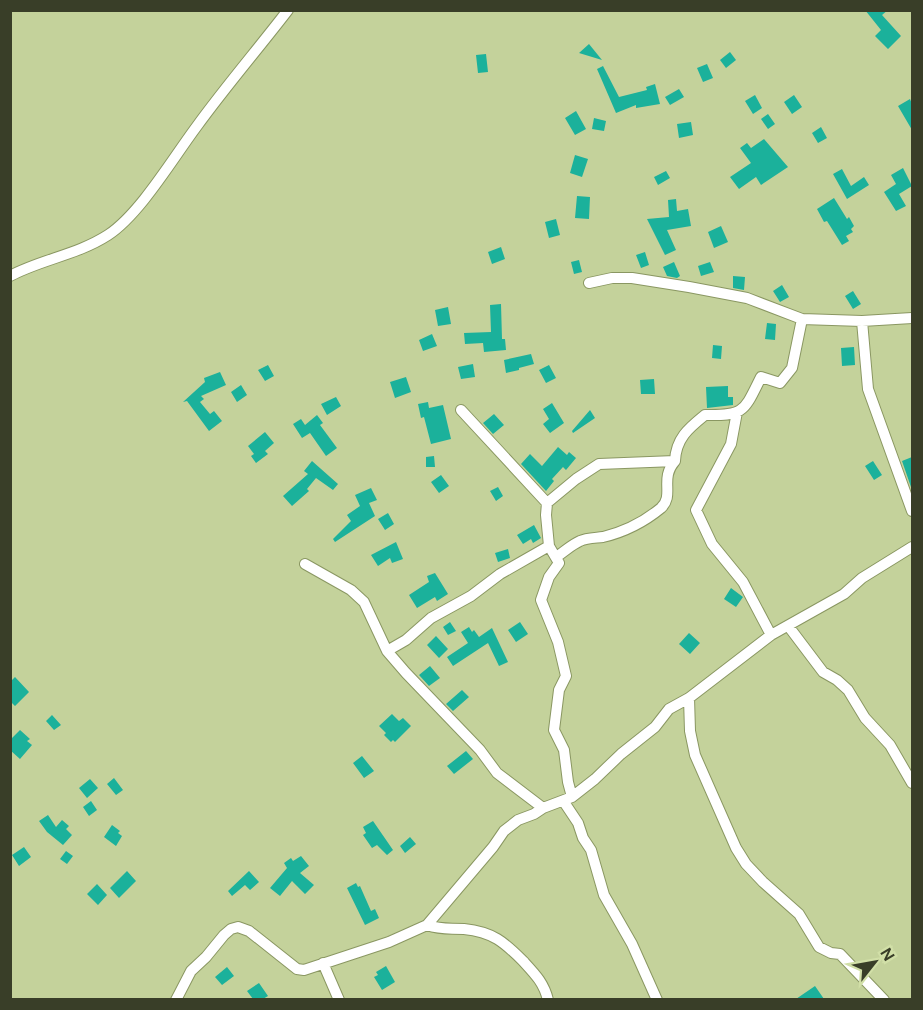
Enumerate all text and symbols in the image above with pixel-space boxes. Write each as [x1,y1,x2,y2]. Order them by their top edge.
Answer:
north arrow [845,932,905,992]
text: N [875,944,899,965]

